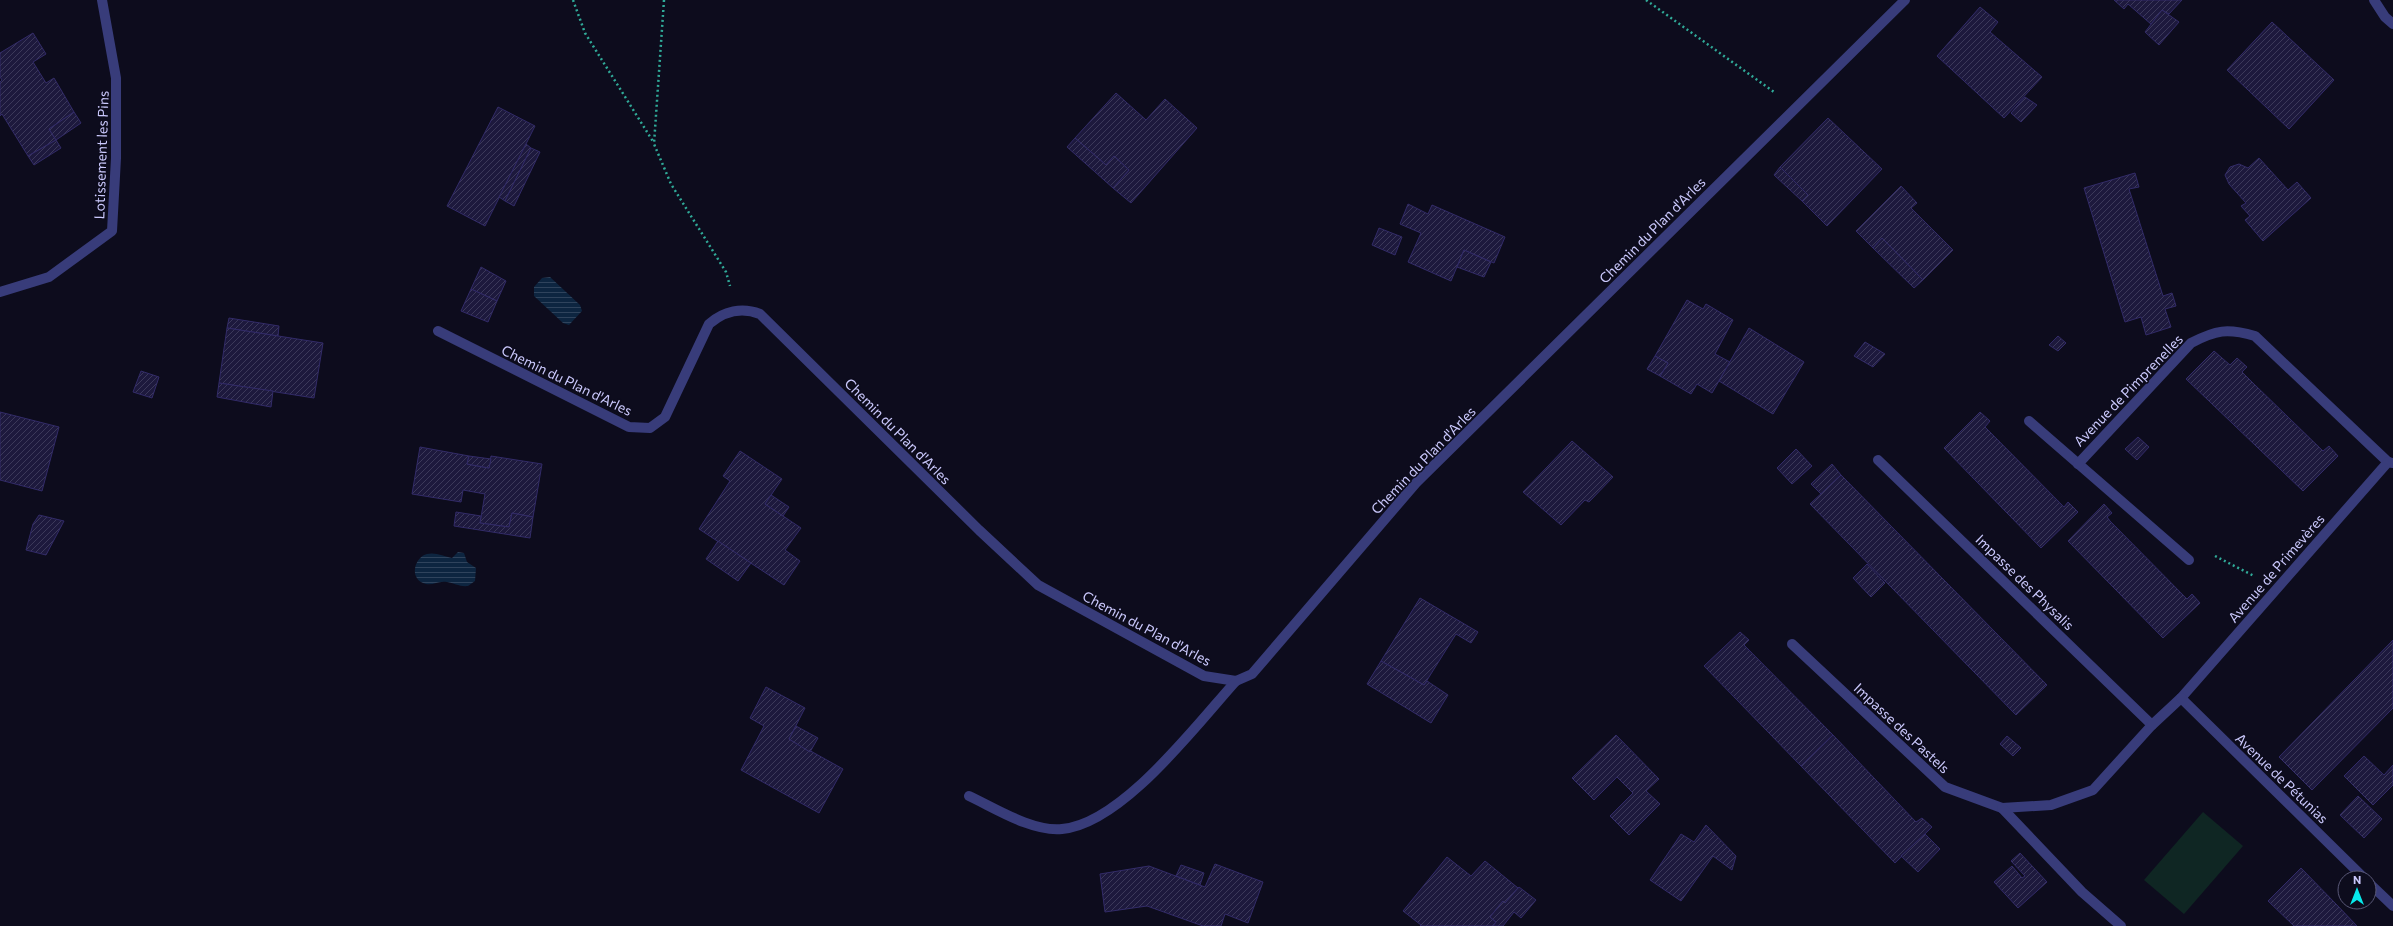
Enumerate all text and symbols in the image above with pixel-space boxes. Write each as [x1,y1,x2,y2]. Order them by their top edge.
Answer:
street label: Lotissement les Pins [90,90,112,220]
street label: Chemin du Plan d'Arles [1595,173,1709,287]
street label: Avenue de Pimprenelles [2070,330,2186,450]
street label: Chemin du Plan d'Arles [499,341,635,419]
street label: Chemin du Plan d'Arles [841,374,955,488]
street label: Chemin du Plan d'Arles [1367,403,1479,517]
street label: Avenue de Primevères [2224,510,2328,626]
street label: Impasse des Physalis [1972,531,2078,633]
street label: Chemin du Plan d'Arles [1080,587,1214,669]
street label: Impasse des Pastels [1851,679,1953,777]
street label: Avenue de Pétunias [2232,729,2332,827]
north arrow [2337,870,2377,910]
text: N [2353,873,2361,886]

